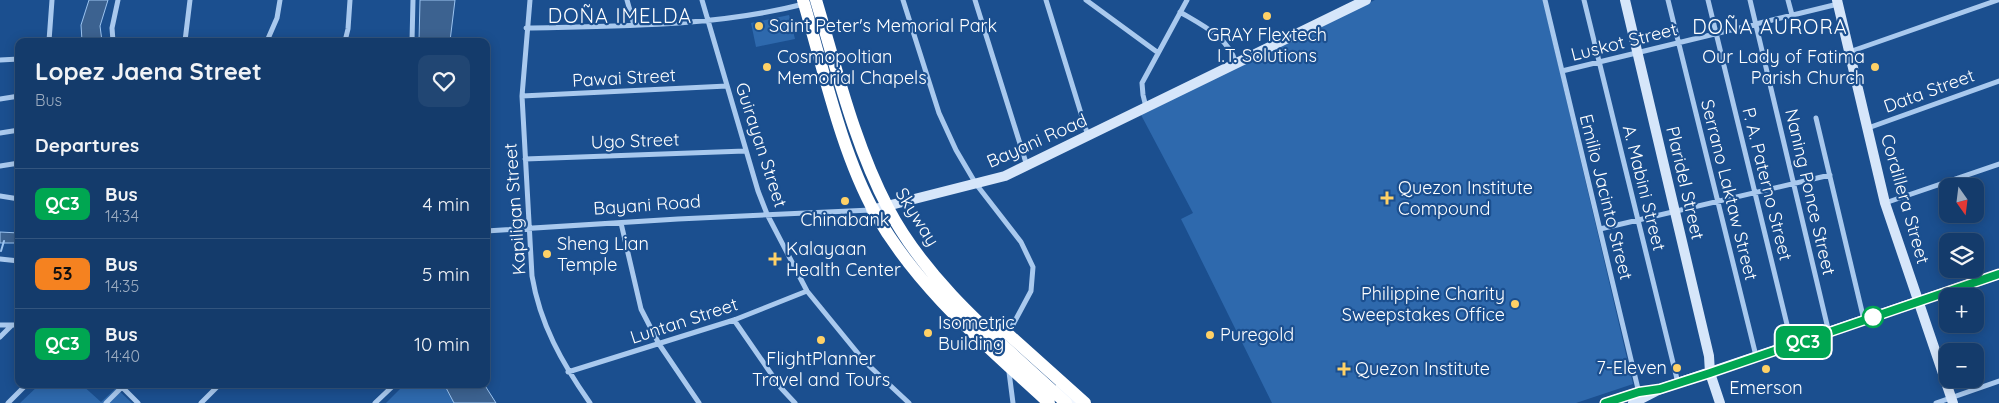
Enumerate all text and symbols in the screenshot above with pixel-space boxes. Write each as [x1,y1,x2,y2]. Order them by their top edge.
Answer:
district label: DOÑA IMELDA [548,3,692,28]
marker: GRAY Flextech I.T. Solutions [1261,10,1273,22]
place label: Saint Peter's Memorial Park [769,14,997,37]
district label: DOÑA AURORA [1692,14,1848,39]
street label: Luskot Street [1568,17,1679,66]
marker: Saint Peter's Memorial Park [753,20,765,32]
place label: GRAY Flextech I.T. Solutions [1207,23,1327,67]
place label: Cosmopoltian Memorial Chapels [777,45,927,89]
place label: Our Lady of Fatima Parish Church [1702,45,1865,89]
button: heart [418,55,470,107]
text: Lopez Jaena Street [35,56,262,86]
marker: Cosmopoltian Memorial Chapels [761,61,773,73]
marker: Our Lady of Fatima Parish Church [1869,61,1881,73]
street label: Pawai Street [571,63,676,92]
street label: Data Street [1880,63,1977,118]
street label: Guirayan Street [730,80,792,210]
text: Bus [35,90,62,110]
street label: Serrano Laktaw Street [1696,97,1763,283]
street label: P. A. Paterno Street [1737,105,1798,263]
street label: Naning Ponce Street [1780,106,1841,277]
street label: Bayani Road [983,108,1091,173]
street label: Emilio Jacinto Street [1575,112,1638,282]
street label: A. Mabini Street [1618,123,1671,253]
street label: Plaridel Street [1661,124,1710,242]
street label: Ugo Street [590,127,680,154]
street label: Cordillera Street [1876,131,1935,266]
text: Departures [35,133,139,157]
street label: Kapiligan Street [498,142,531,276]
place label: Quezon Institute Compound [1398,176,1533,220]
north arrow [1939,178,1984,222]
map controls [1939,178,1984,388]
text: Bus [105,182,138,206]
street label: Skyway [891,183,944,250]
street label: Bayani Road [592,189,701,220]
marker: Quezon Institute Compound [1380,191,1394,205]
text: QC3 [45,192,80,215]
text: 4 min [422,192,470,216]
marker: Chinabank [839,195,851,207]
text: 14:34 [105,206,139,226]
place label: Chinabank [801,208,890,231]
place label: Sheng Lian Temple [557,232,649,276]
button: layers [1939,233,1984,278]
place label: Kalayaan Health Center [786,237,901,281]
marker: Sheng Lian Temple [541,248,553,260]
text: Bus [105,252,138,276]
marker: Kalayaan Health Center [768,252,782,266]
text: 53 [52,262,73,285]
text: 5 min [422,262,470,286]
text: 14:35 [105,276,139,296]
place label: Philippine Charity Sweepstakes Office [1342,282,1505,326]
button: + [1939,288,1984,333]
street label: Luntan Street [627,292,741,349]
marker: Philippine Charity Sweepstakes Office [1509,298,1521,310]
unlabelled marker [1862,306,1884,328]
place label: Isometric Building [938,311,1015,355]
text: Bus [105,322,138,346]
place label: Puregold [1220,323,1294,346]
line badge: QC3 [1774,326,1832,358]
marker: Isometric Building [922,327,934,339]
marker: Puregold [1204,329,1216,341]
text: QC3 [1786,330,1820,353]
text: QC3 [45,332,80,355]
text: 10 min [414,332,470,356]
marker: FlightPlanner Travel and Tours [815,334,827,346]
button: − [1939,343,1984,388]
text: 14:40 [105,346,140,366]
place label: FlightPlanner Travel and Tours [752,347,890,391]
place label: 7-Eleven [1596,356,1667,379]
place label: Quezon Institute [1355,357,1490,380]
marker: Quezon Institute [1337,362,1351,376]
marker: 7-Eleven [1671,362,1683,374]
marker: Emerson [1760,363,1772,375]
place label: Emerson [1729,376,1803,399]

